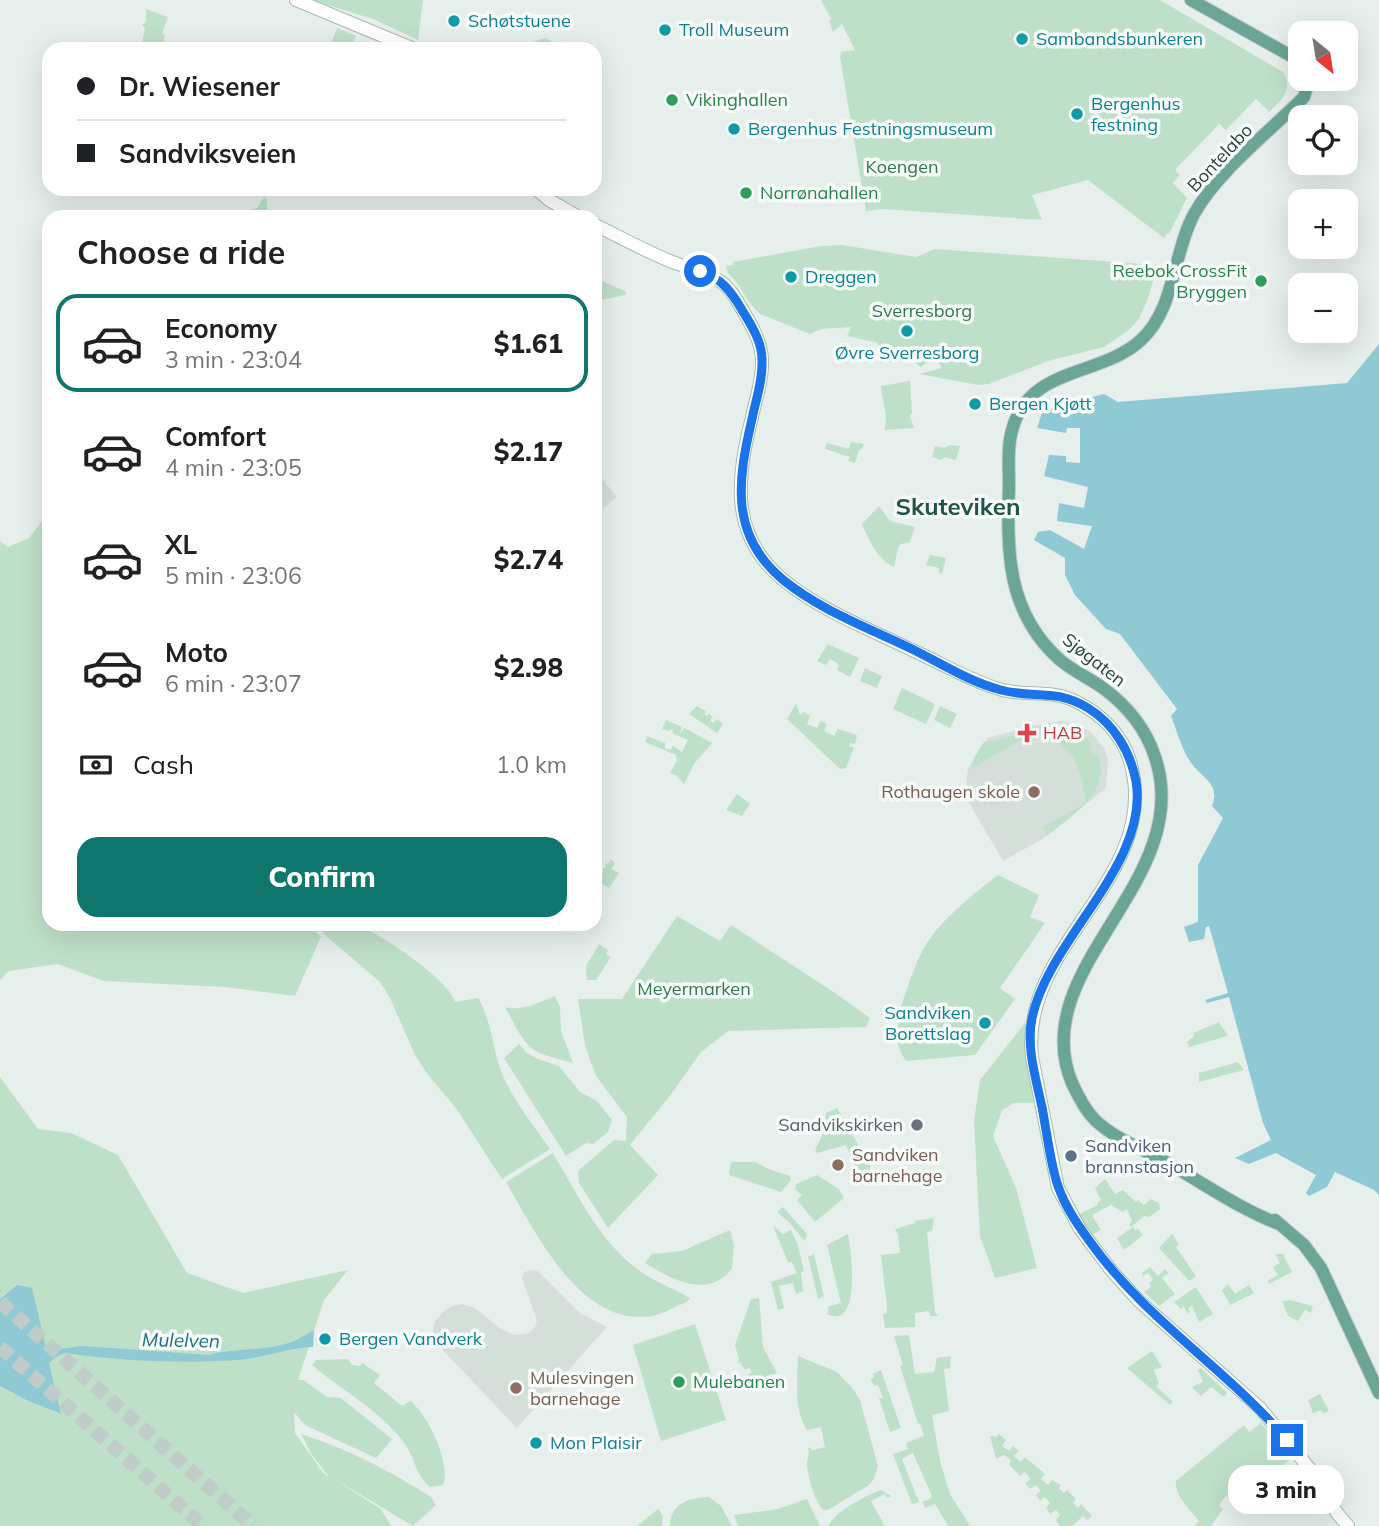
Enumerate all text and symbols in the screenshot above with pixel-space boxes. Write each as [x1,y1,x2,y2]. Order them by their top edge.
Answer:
place label: Schøtstuene [468,9,571,32]
marker: Schøtstuene [446,13,462,29]
place label: Troll Museum [679,18,789,41]
north arrow [1288,21,1358,91]
map controls [1288,21,1358,343]
marker: Troll Museum [657,22,673,38]
place label: Sambandsbunkeren [1036,27,1203,50]
marker: Sambandsbunkeren [1014,31,1030,47]
text: Dr. Wiesener [119,70,280,103]
place label: Vikinghallen [686,88,788,111]
marker: Vikinghallen [664,92,680,108]
place label: Bergenhus festning [1091,92,1181,136]
button: locate [1288,105,1358,175]
marker: Bergenhus festning [1069,106,1085,122]
place label: Bergenhus Festningsmuseum [748,117,993,140]
street label: Bontelabo [1182,119,1257,197]
marker: Bergenhus Festningsmuseum [726,121,742,137]
text: Sandviksveien [119,137,296,170]
park label: Koengen [865,155,939,178]
place label: Norrønahallen [760,181,879,204]
marker: Norrønahallen [738,185,754,201]
button: + [1288,189,1358,259]
text: Choose a ride [77,232,285,272]
route start [684,255,716,287]
place label: Reebok CrossFit Bryggen [1113,259,1247,303]
place label: Dreggen [805,265,877,288]
marker: Dreggen [783,269,799,285]
marker: Reebok CrossFit Bryggen [1253,273,1269,289]
button: − [1288,273,1358,343]
park label: Sverresborg [872,299,972,322]
icon: car [81,312,144,375]
text: Economy [165,312,277,345]
marker: Øvre Sverresborg [899,323,915,339]
text: $1.61 [494,327,563,360]
place label: Øvre Sverresborg [835,341,979,364]
text: 3 min · 23:04 [165,345,302,374]
place label: Bergen Kjøtt [989,392,1092,415]
marker: Bergen Kjøtt [967,396,983,412]
icon: car [81,420,144,483]
text: Comfort [165,420,266,453]
text: $2.17 [494,435,563,468]
text: 4 min · 23:05 [165,453,302,482]
district label: Skuteviken [896,491,1020,521]
icon: car [81,528,144,591]
text: XL [165,528,197,561]
text: $2.74 [494,543,563,576]
text: 5 min · 23:06 [165,561,302,590]
street label: Sjøgaten [1058,628,1131,691]
icon: car [81,636,144,699]
text: Moto [165,636,228,669]
text: $2.98 [494,651,563,684]
text: 6 min · 23:07 [165,669,302,698]
place label: HAB [1043,721,1082,744]
marker: HAB [1017,723,1037,743]
icon: cash [77,746,115,784]
text: Cash [133,748,194,781]
text: 1.0 km [496,750,567,779]
place label: Rothaugen skole [881,780,1020,803]
marker: Rothaugen skole [1026,784,1042,800]
button: Confirm [77,837,567,917]
park label: Meyermarken [637,977,751,1000]
place label: Sandviken Borettslag [884,1001,971,1045]
marker: Sandviken Borettslag [977,1015,993,1031]
place label: Sandvikskirken [778,1113,903,1136]
marker: Sandvikskirken [909,1117,925,1133]
place label: Sandviken brannstasjon [1085,1134,1194,1178]
place label: Sandviken barnehage [852,1143,942,1187]
marker: Sandviken brannstasjon [1063,1148,1079,1164]
marker: Sandviken barnehage [830,1157,846,1173]
water label: Mulelven [142,1327,220,1353]
place label: Bergen Vandverk [339,1327,483,1350]
marker: Bergen Vandverk [317,1331,333,1347]
place label: Mulesvingen barnehage [530,1366,634,1410]
place label: Mulebanen [693,1370,785,1393]
marker: Mulebanen [671,1374,687,1390]
marker: Mulesvingen barnehage [508,1380,524,1396]
route end [1271,1424,1303,1456]
place label: Mon Plaisir [550,1431,642,1454]
marker: Mon Plaisir [528,1435,544,1451]
callout: 3 min [1229,1464,1345,1514]
text: 3 min [1255,1475,1317,1504]

